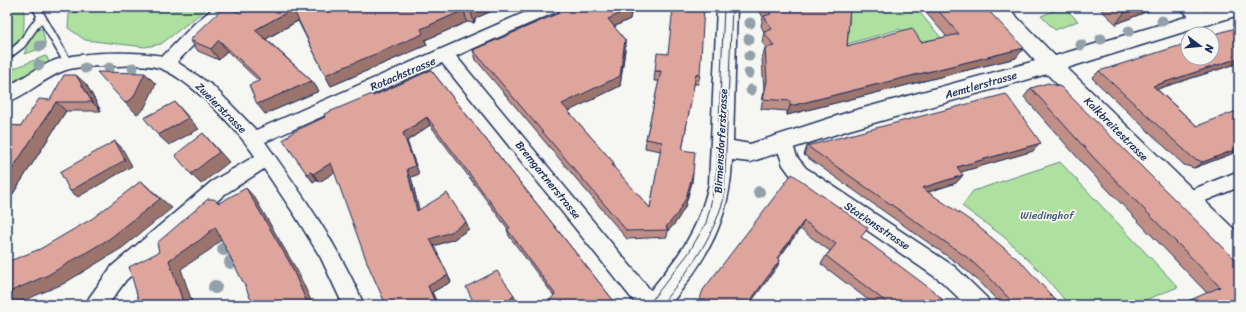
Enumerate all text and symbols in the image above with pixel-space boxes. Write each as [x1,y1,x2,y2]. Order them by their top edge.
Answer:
north arrow [1180,26,1220,66]
text: N [1199,41,1220,55]
street label: Rotachstrasse [367,52,439,96]
street label: Aemtlerstrasse [942,66,1020,105]
street label: Zweierstrasse [191,78,252,139]
street label: Birmensdorferstrasse [709,88,733,194]
street label: Kalkbreitestrasse [1079,92,1153,166]
street label: Bremgartnerstrasse [510,137,586,224]
street label: Stationsstrasse [840,197,914,255]
park label: Wiedinghof [1020,206,1075,225]

